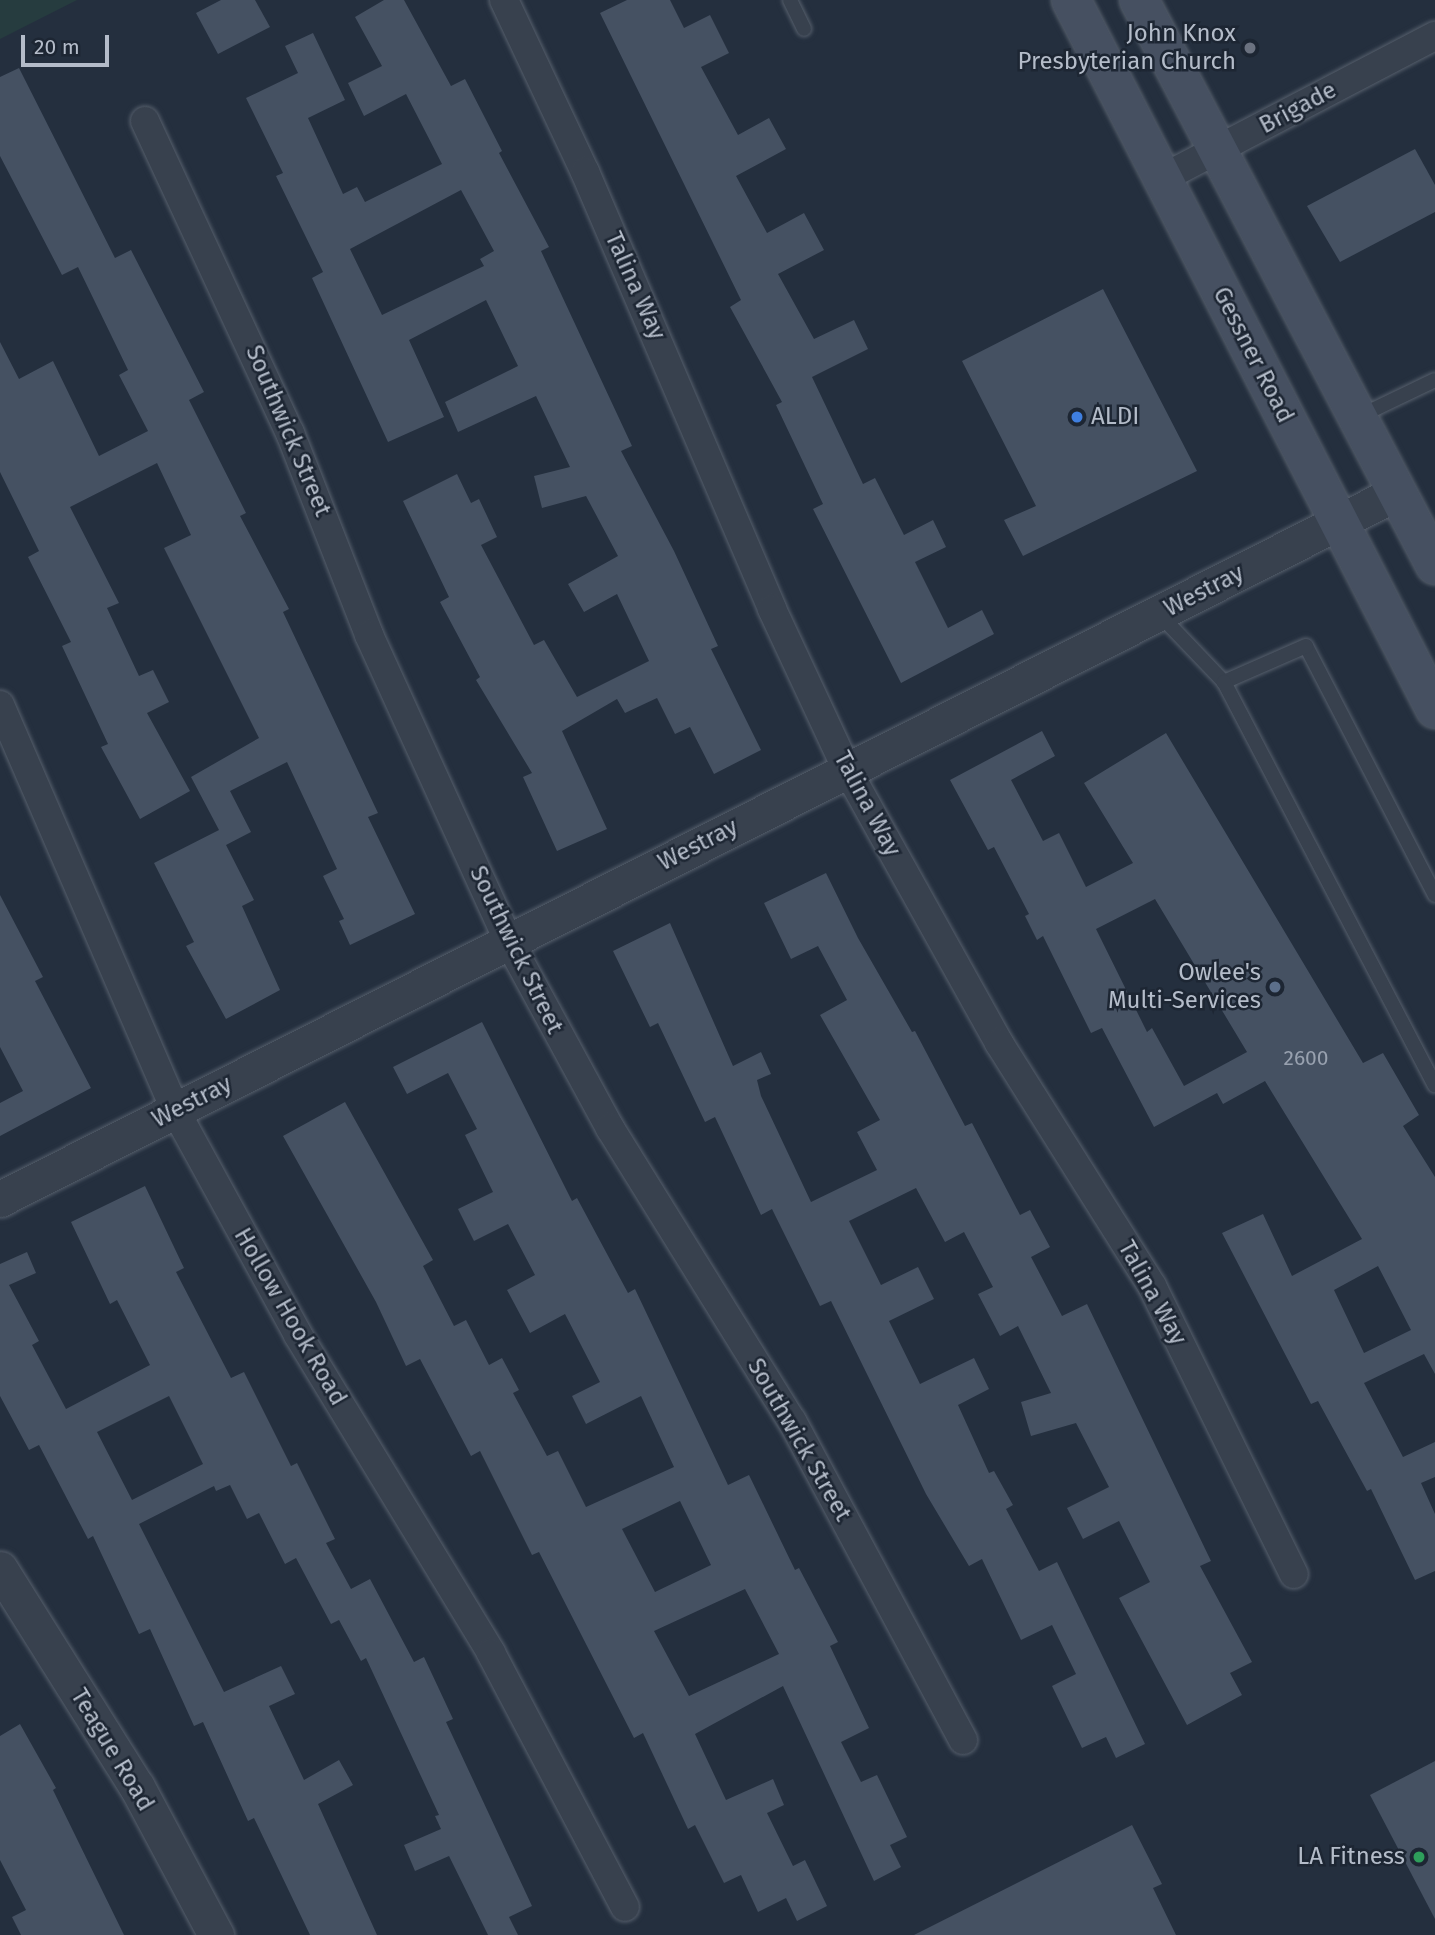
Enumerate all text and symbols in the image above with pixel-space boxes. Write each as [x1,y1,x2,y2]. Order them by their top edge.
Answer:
place label: John Knox Presbyterian Church [1018,20,1236,76]
scale bar [24,21,112,65]
text: 20 m [34,34,80,60]
marker: John Knox Presbyterian Church [1242,40,1258,56]
street label: Brigade [1255,76,1341,140]
street label: Talina Way [598,228,672,344]
street label: Gessner Road [1206,282,1300,428]
street label: Southwick Street [239,341,337,521]
place label: ALDI [1091,403,1139,431]
marker: ALDI [1069,409,1085,425]
street label: Westray [1159,559,1249,623]
street label: Talina Way [827,747,907,861]
street label: Westray [653,813,743,877]
street label: Southwick Street [463,861,569,1039]
place label: Owlee's Multi-Services [1108,959,1261,1015]
marker: Owlee's Multi-Services [1267,979,1283,995]
house number: 2600 [1283,1045,1329,1071]
street label: Westray [147,1070,237,1134]
street label: Hollow Hook Road [227,1223,353,1411]
street label: Talina Way [1112,1236,1192,1350]
street label: Southwick Street [741,1354,857,1526]
street label: Teague Road [64,1684,160,1816]
place label: LA Fitness [1297,1843,1405,1871]
marker: LA Fitness [1411,1849,1427,1865]

